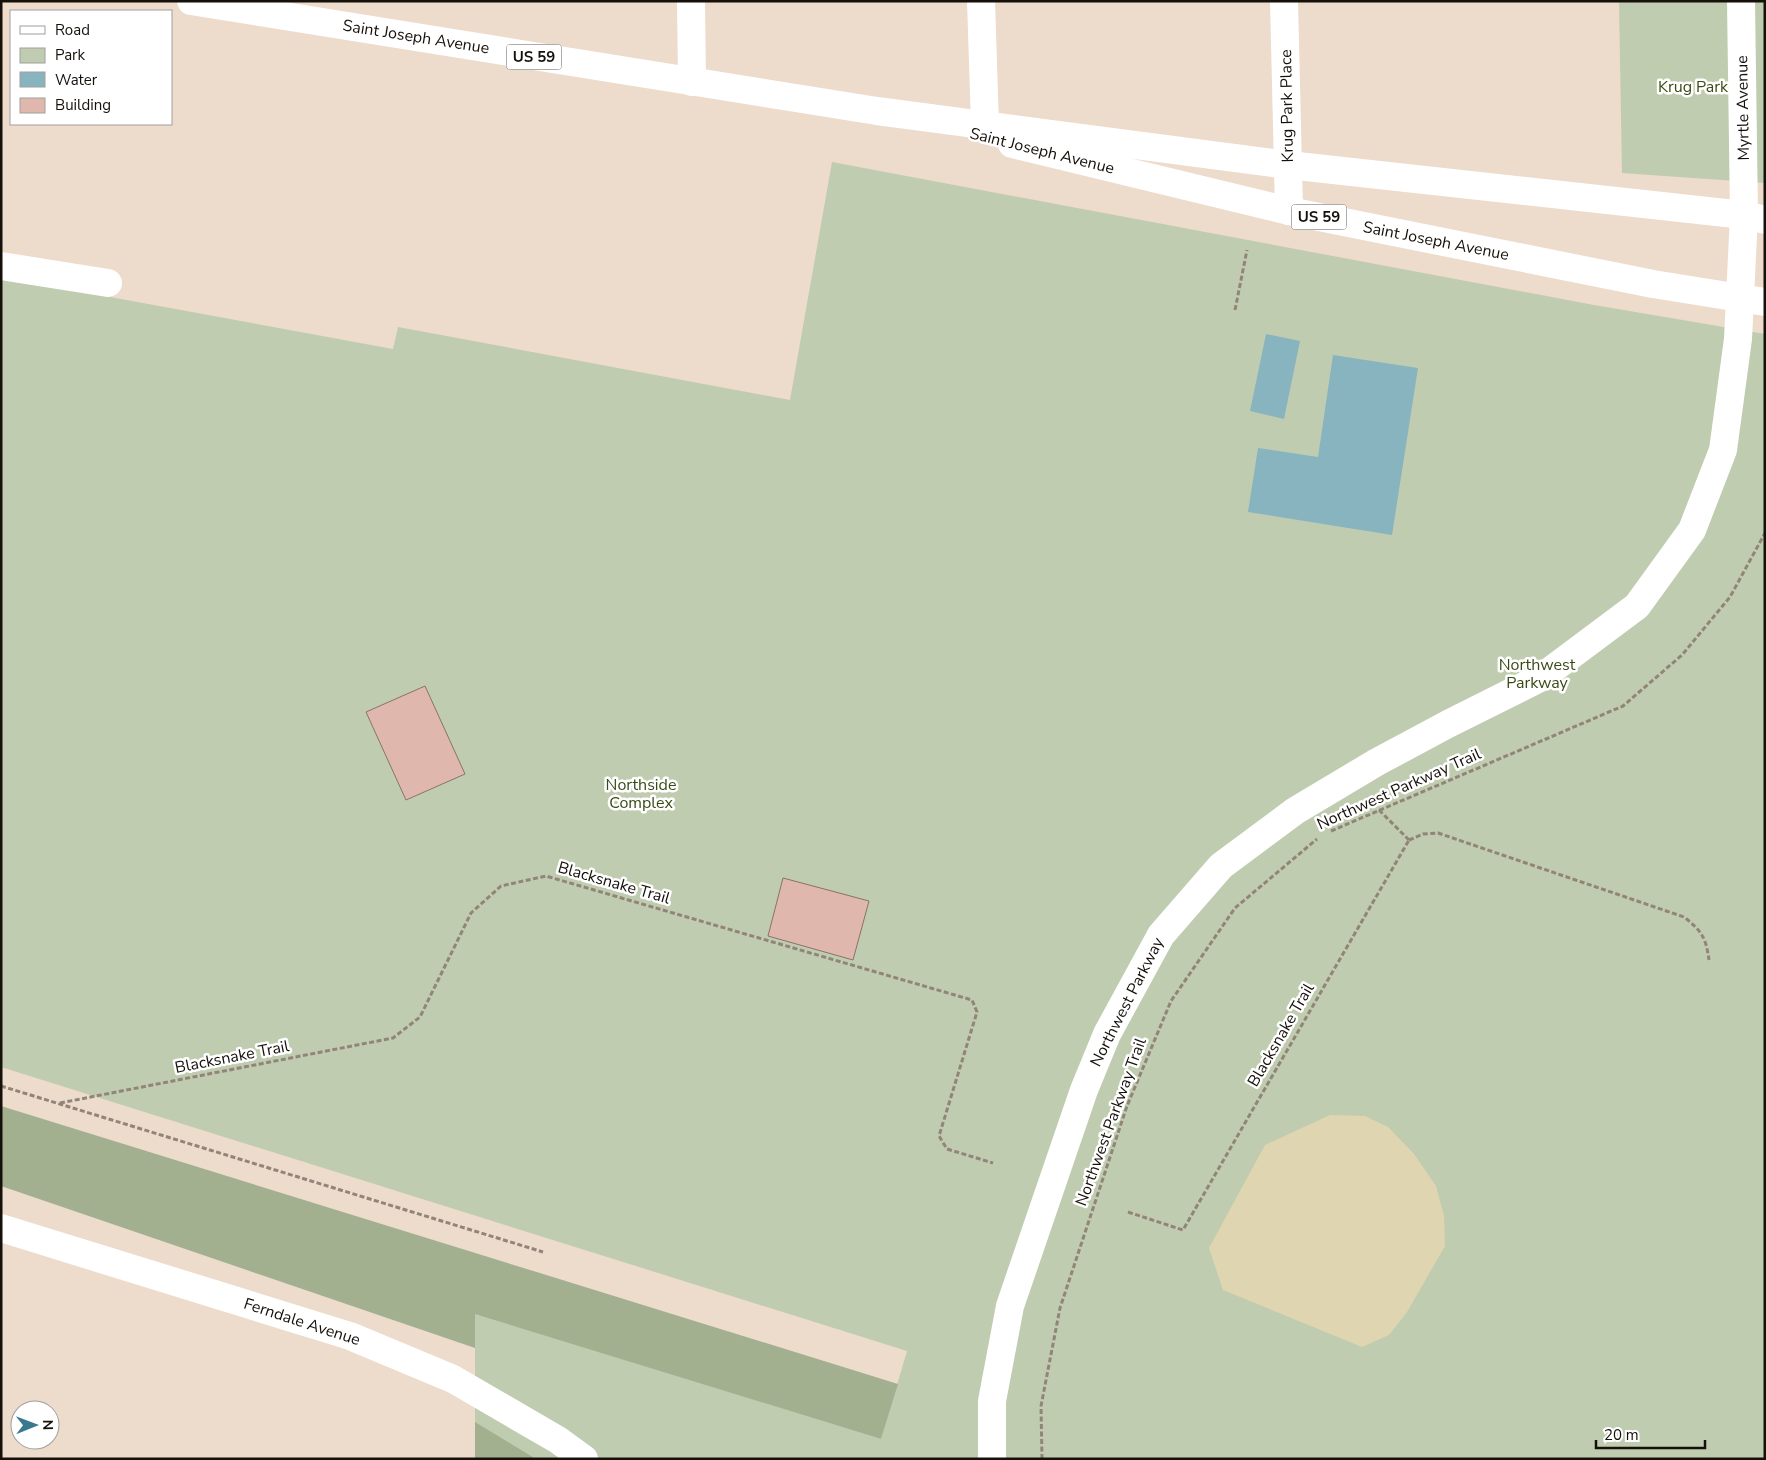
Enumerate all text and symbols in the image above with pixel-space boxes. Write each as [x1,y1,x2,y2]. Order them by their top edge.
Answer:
legend [10,10,172,125]
street label: Saint Joseph Avenue [341,15,491,59]
text: Road [55,20,90,40]
road number: US 59 [506,44,562,70]
text: Park [55,45,85,65]
street label: Krug Park Place [1275,49,1299,163]
street label: Myrtle Avenue [1731,55,1755,161]
text: Water [55,70,98,90]
park label: Krug Park [1658,76,1729,98]
text: Building [55,95,111,115]
street label: Saint Joseph Avenue [967,122,1117,180]
road number: US 59 [1292,204,1346,230]
street label: Saint Joseph Avenue [1361,216,1511,266]
park label: Northwest Parkway [1499,654,1576,694]
street label: Northwest Parkway Trail [1313,743,1485,835]
park label: Northside Complex [606,774,676,814]
street label: Blacksnake Trail [555,856,673,910]
street label: Northwest Parkway [1085,933,1169,1070]
street label: Blacksnake Trail [1242,979,1320,1091]
street label: Blacksnake Trail [173,1035,291,1079]
street label: Northwest Parkway Trail [1070,1035,1152,1209]
street label: Ferndale Avenue [241,1293,363,1351]
north arrow [10,1400,60,1450]
scale bar [1596,1418,1705,1450]
text: N [38,1419,57,1430]
text: 20 m [1604,1425,1639,1445]

